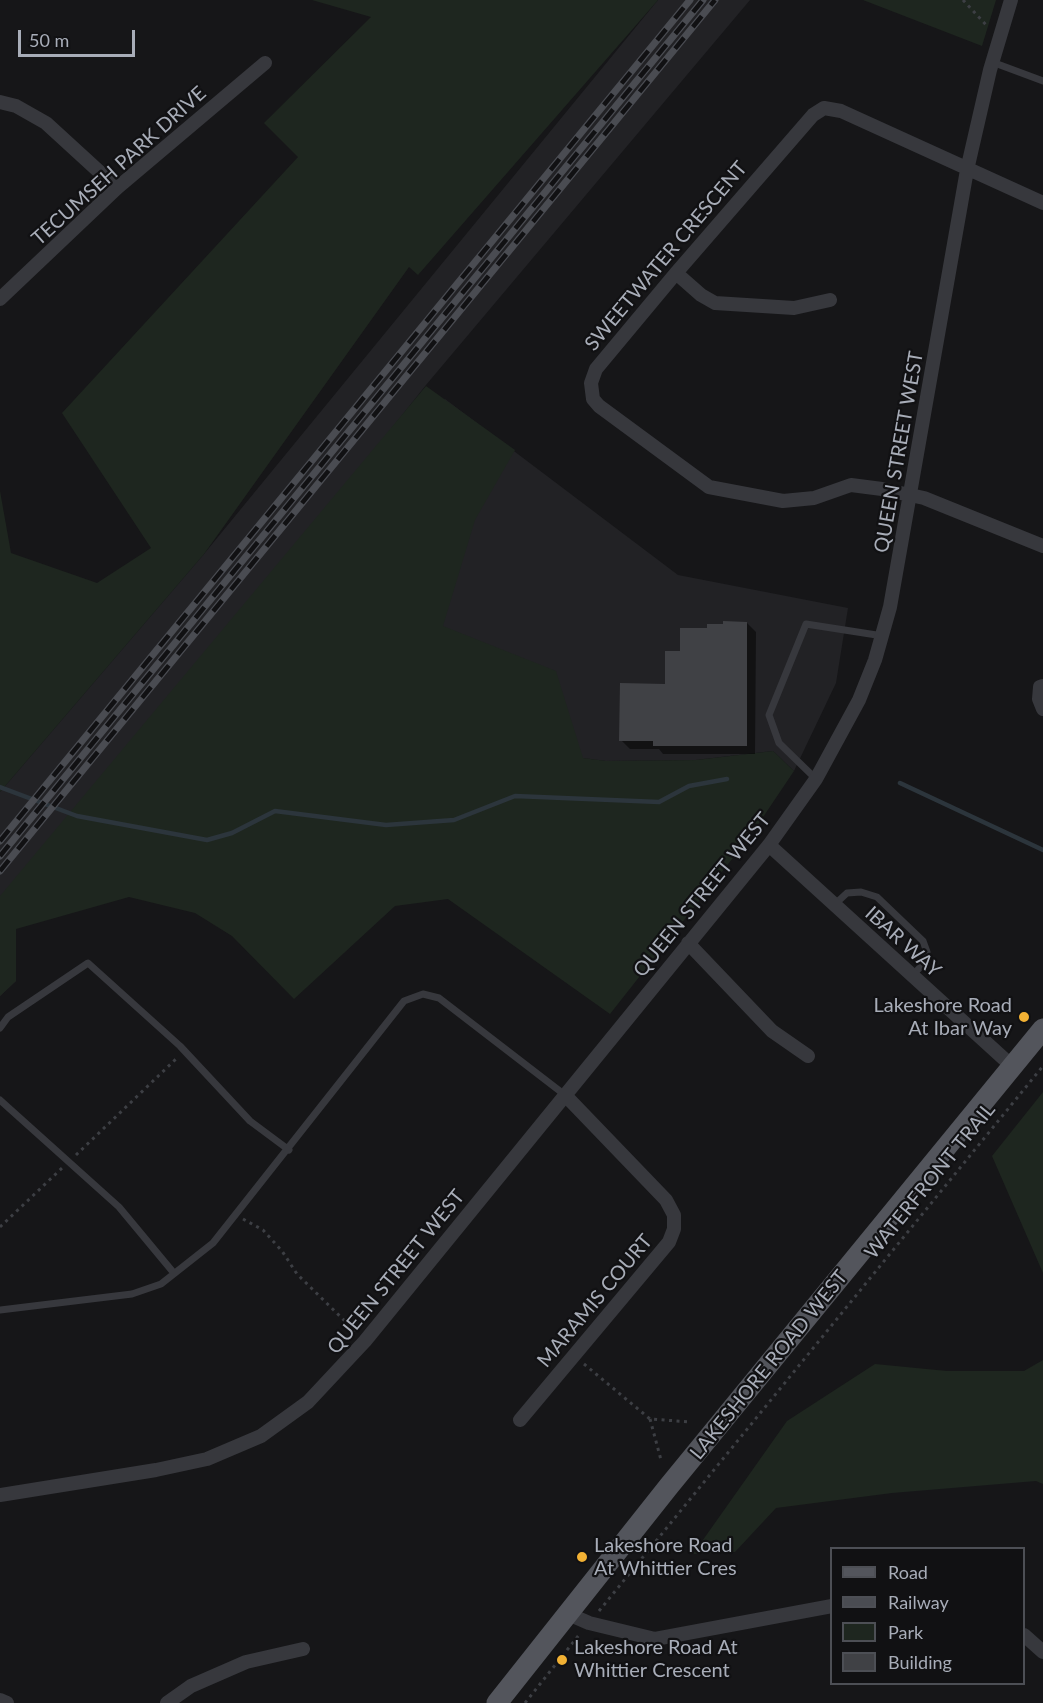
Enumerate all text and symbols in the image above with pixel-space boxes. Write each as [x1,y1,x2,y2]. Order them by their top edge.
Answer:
scale bar [21,18,138,56]
text: 50 m [29,29,69,51]
street label: TECUMSEH PARK DRIVE [27,81,211,251]
street label: SWEETWATER CRESCENT [580,156,752,356]
street label: QUEEN STREET WEST [869,349,929,555]
street label: QUEEN STREET WEST [628,808,776,982]
street label: IBAR WAY [860,902,946,982]
place label: Lakeshore Road At Ibar Way [874,994,1012,1041]
marker: Lakeshore Road At Ibar Way [1017,1010,1031,1024]
street label: WATERFRONT TRAIL [860,1098,1000,1264]
street label: QUEEN STREET WEST [322,1185,470,1359]
street label: MARAMIS COURT [532,1230,658,1372]
street label: LAKESHORE ROAD WEST [685,1265,853,1465]
place label: Lakeshore Road At Whittier Cres [594,1534,737,1581]
legend [830,1547,1025,1685]
marker: Lakeshore Road At Whittier Cres [575,1550,589,1564]
text: Road [888,1561,928,1583]
text: Railway [888,1591,949,1613]
text: Park [888,1621,923,1643]
place label: Lakeshore Road At Whittier Crescent [574,1636,738,1683]
text: Building [888,1651,952,1673]
marker: Lakeshore Road At Whittier Crescent [555,1653,569,1667]

